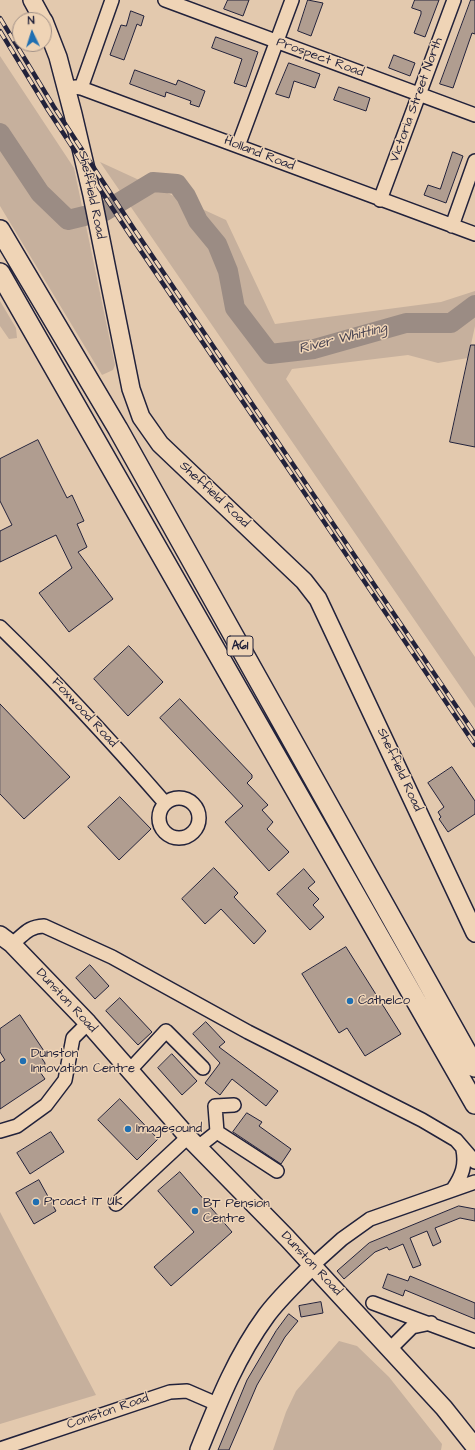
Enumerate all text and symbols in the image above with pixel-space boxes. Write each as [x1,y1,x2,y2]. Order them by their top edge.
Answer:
north arrow [12,12,52,52]
text: N [27,13,35,28]
street label: Prospect Road [274,35,366,81]
street label: Victoria Street North [387,36,447,164]
street label: Holland Road [222,133,296,175]
street label: Sheffield Road [74,149,108,241]
water label: River Whitting [297,320,389,358]
street label: Sheffield Road [176,459,252,531]
road number: A61 [227,636,253,656]
street label: Foxwood Road [48,675,120,751]
street label: Sheffield Road [373,726,425,814]
street label: Dunston Road [32,966,100,1036]
place label: Cathelco [358,993,410,1009]
marker: Cathelco [345,996,355,1006]
place label: Dunston Innovation Centre [31,1046,135,1077]
marker: Dunston Innovation Centre [18,1056,28,1066]
place label: Imagesound [136,1121,202,1137]
marker: Imagesound [123,1124,133,1134]
place label: Proact IT UK [44,1194,123,1210]
place label: BT Pension Centre [203,1196,270,1227]
marker: Proact IT UK [31,1197,41,1207]
marker: BT Pension Centre [190,1206,200,1216]
street label: Dunston Road [277,1229,345,1299]
street label: Coniston Road [65,1391,151,1433]

